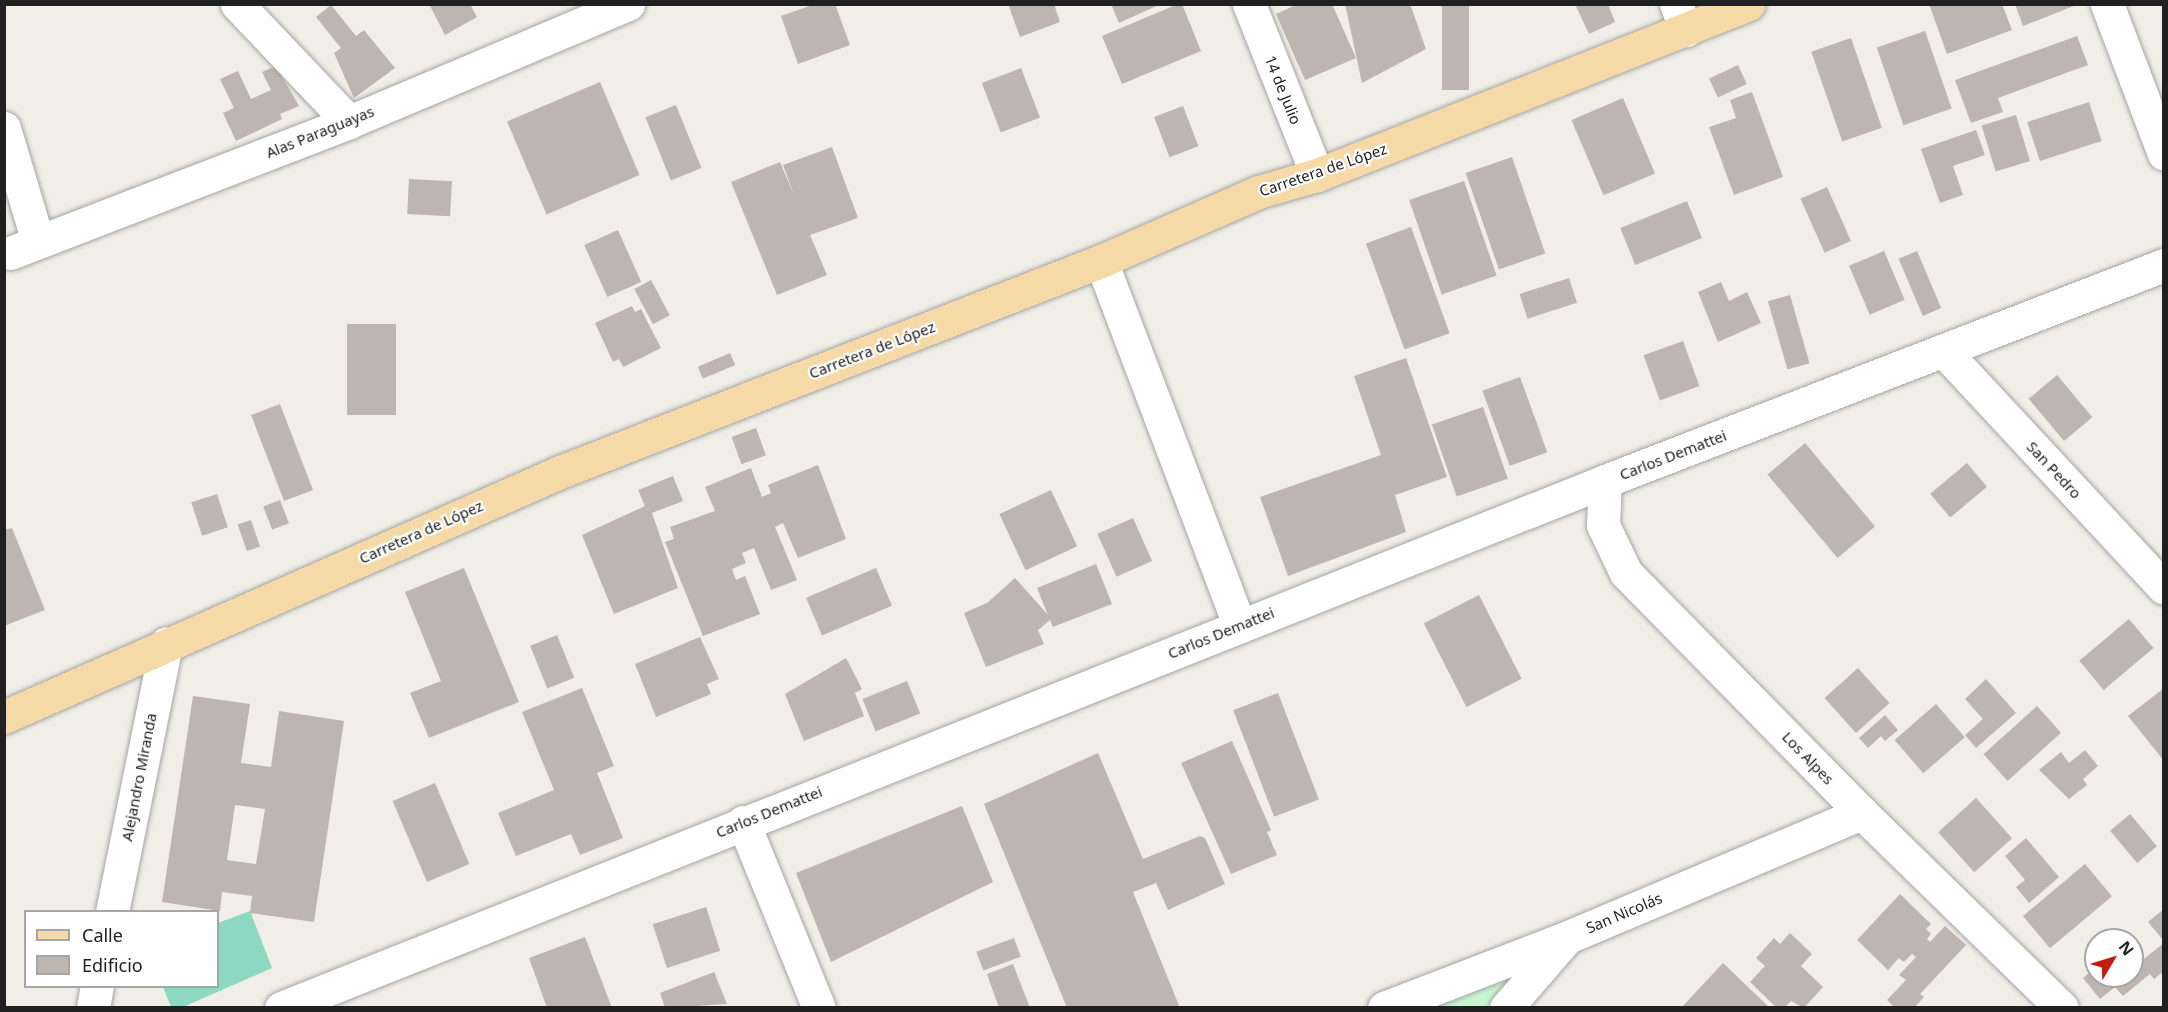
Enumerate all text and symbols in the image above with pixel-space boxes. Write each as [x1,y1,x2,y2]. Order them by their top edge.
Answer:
street label: 14 de Julio [1261,53,1305,127]
street label: Alas Paraguayas [263,102,377,162]
street label: Carretera de López [1257,140,1389,200]
street label: Carretera de López [806,318,938,382]
street label: Carlos Demattei [1617,426,1729,484]
street label: San Pedro [2023,438,2085,502]
street label: Carretera de López [356,497,486,567]
street label: Carlos Demattei [1165,603,1277,663]
street label: Alejandro Miranda [118,711,160,843]
street label: Los Alpes [1778,728,1838,788]
street label: Carlos Demattei [713,782,825,842]
street label: San Nicolás [1583,889,1665,937]
legend [24,910,219,988]
text: Calle [82,923,123,947]
north arrow [2084,928,2144,988]
text: N [2114,936,2139,960]
text: Edificio [82,953,143,977]

